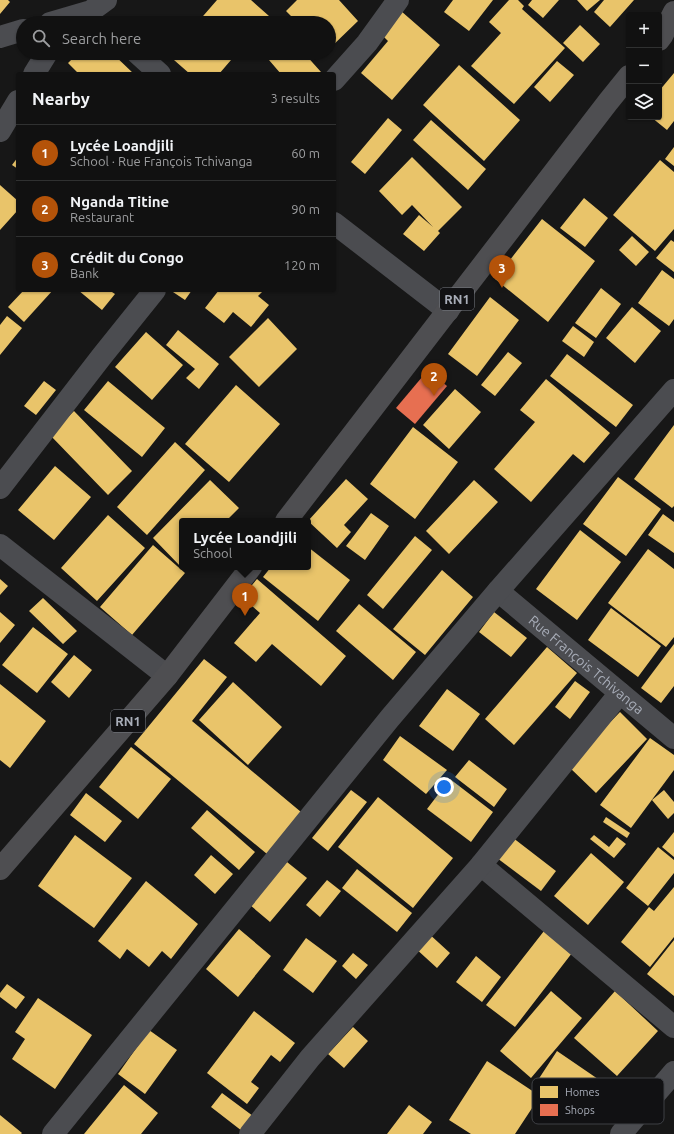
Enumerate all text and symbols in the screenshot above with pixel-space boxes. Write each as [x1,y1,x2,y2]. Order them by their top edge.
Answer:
map controls [626,12,662,120]
button: + [626,12,662,48]
search box [16,16,336,60]
icon: search [30,27,52,49]
text: Search here [62,30,141,47]
button: − [626,48,662,84]
button: layers [626,84,662,120]
text: Nearby [32,89,90,108]
text: 3 results [270,91,320,105]
text: Lycée Loandjili [70,137,174,154]
text: 1 [41,146,49,160]
text: 60 m [291,146,320,160]
text: School · Rue François Tchivanga [70,154,253,168]
text: Nganda Titine [70,193,169,210]
text: 2 [41,202,49,216]
text: 90 m [291,202,320,216]
text: Restaurant [70,210,134,224]
text: Crédit du Congo [70,249,184,266]
pin: 3 [489,255,515,288]
text: 3 [41,258,49,272]
text: 120 m [284,258,320,272]
text: Bank [70,266,99,280]
road number: RN1 [440,288,474,310]
pin: 2 [421,363,447,396]
popup [179,518,311,570]
text: Lycée Loandjili [193,529,297,546]
text: School [193,546,232,560]
pin: 1 [232,583,258,616]
street label: Rue François Tchivanga [525,612,647,717]
road number: RN1 [111,710,145,732]
your location [434,777,454,797]
legend [532,1078,664,1124]
text: Homes [565,1086,600,1098]
text: Shops [565,1104,595,1116]

